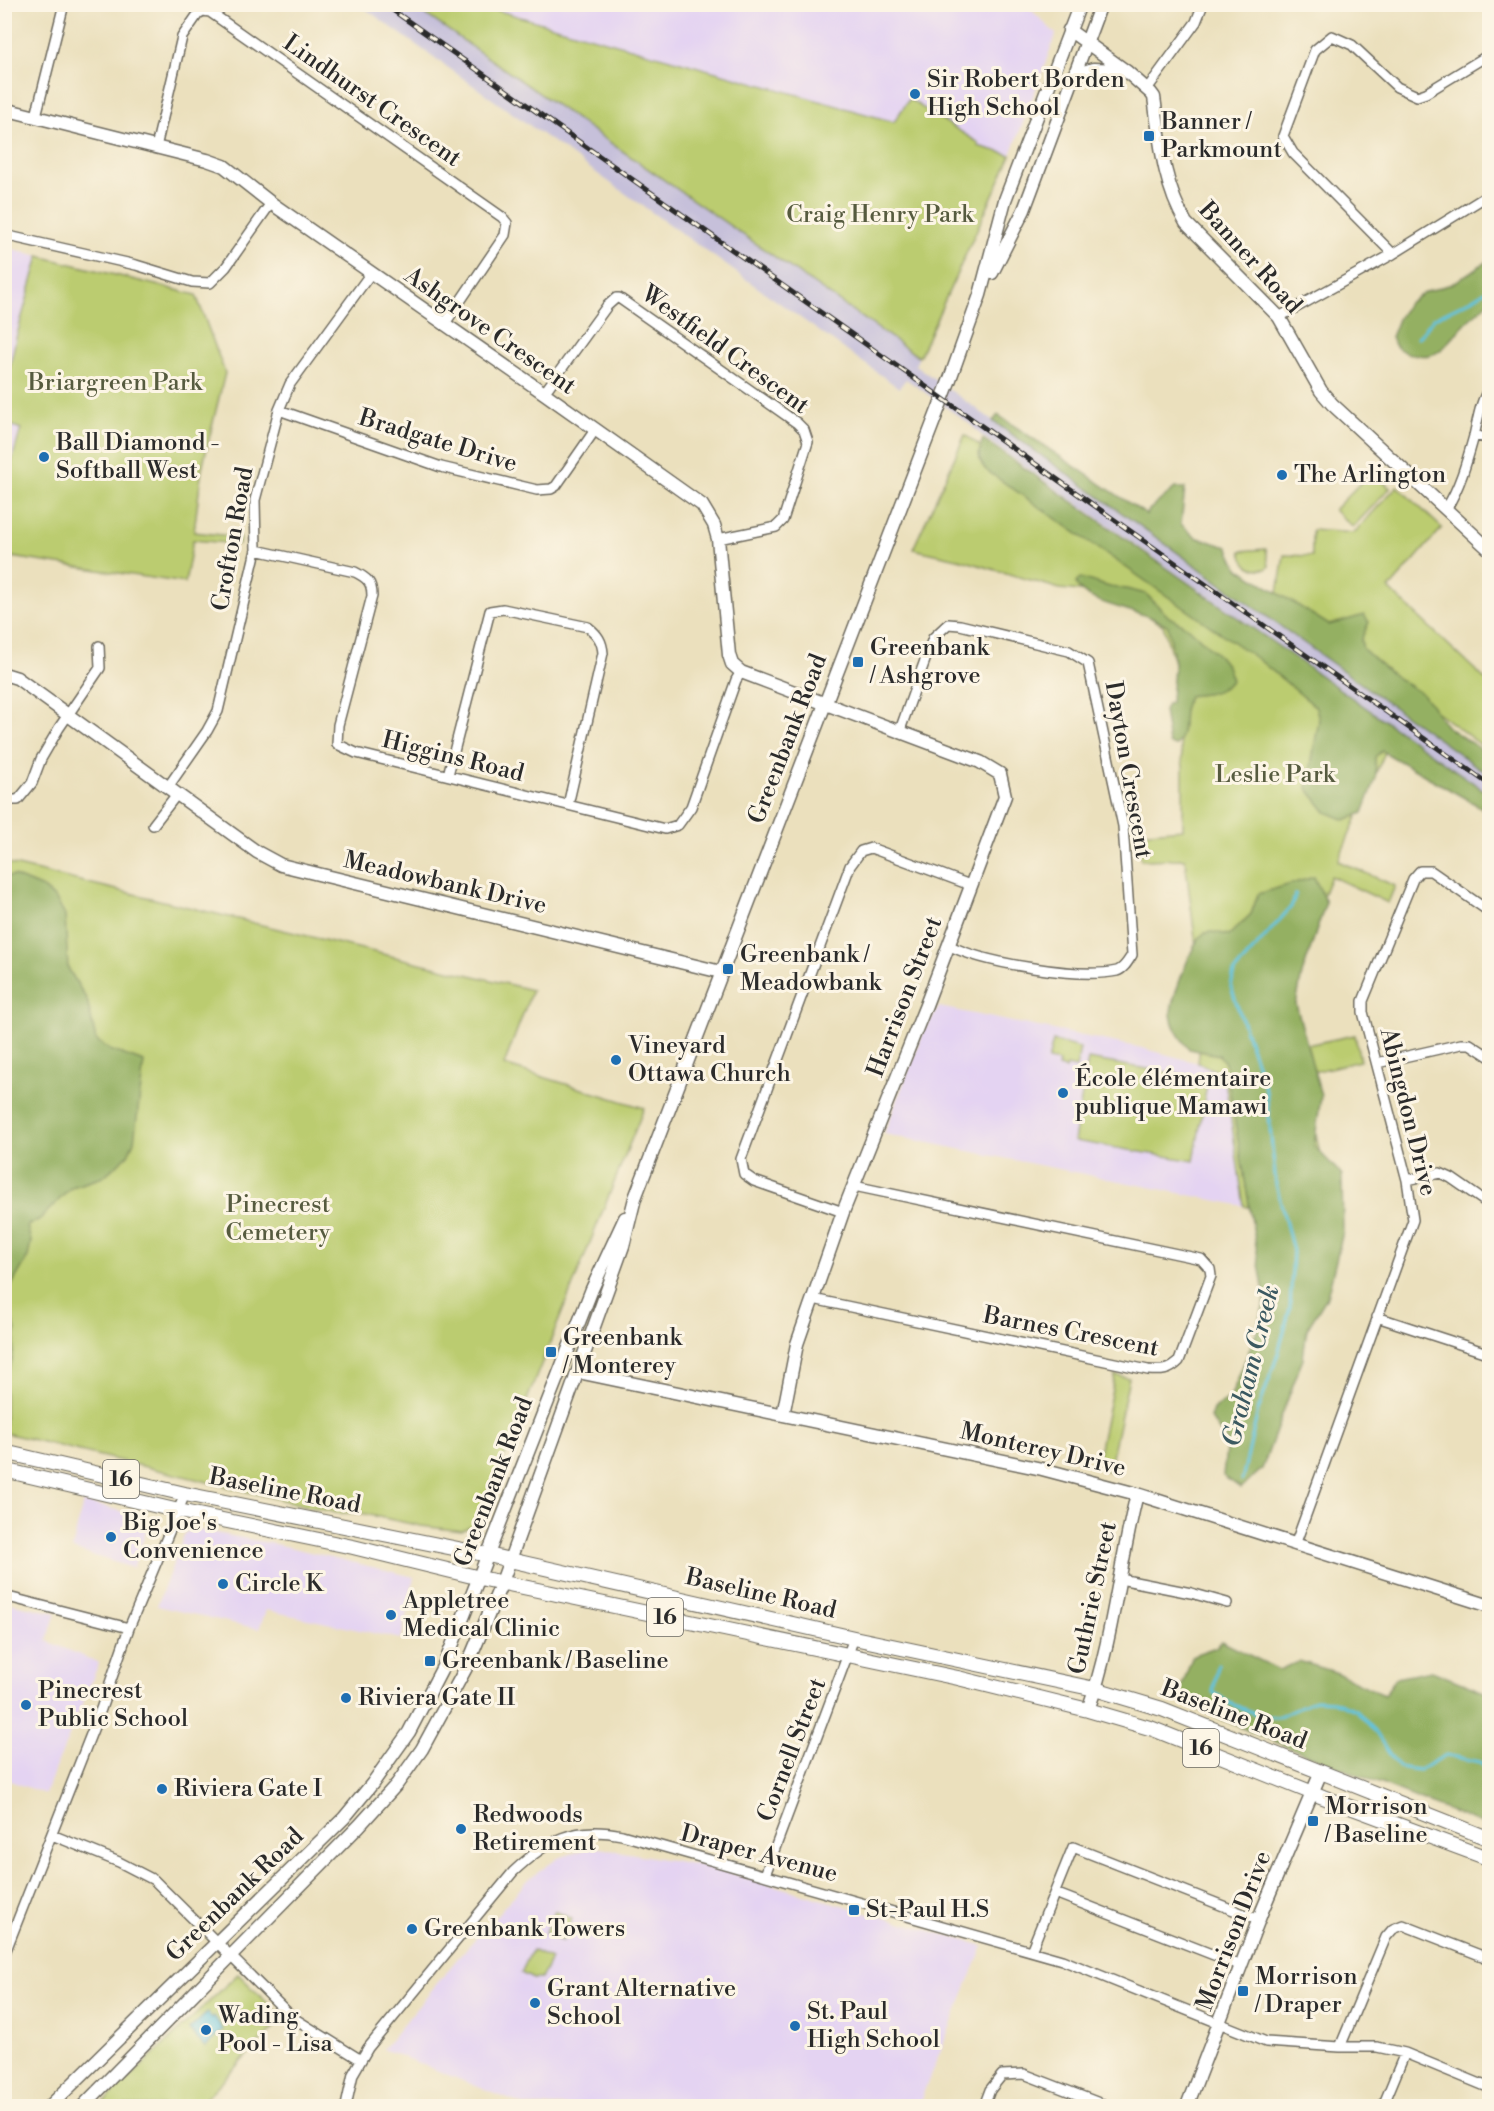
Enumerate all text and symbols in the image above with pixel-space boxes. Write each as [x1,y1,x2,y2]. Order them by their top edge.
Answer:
street label: Lindhurst Crescent [277,28,467,174]
place label: Sir Robert Borden High School [927,65,1125,123]
marker: Sir Robert Borden High School [908,87,922,101]
place label: Banner / Parkmount [1160,107,1282,165]
marker: Banner / Parkmount [1142,129,1156,143]
street label: Banner Road [1191,195,1308,321]
park label: Craig Henry Park [786,200,975,230]
street label: Ashgrove Crescent [398,260,582,402]
street label: Westfield Crescent [634,278,815,421]
park label: Briargreen Park [27,368,204,398]
street label: Bradgate Drive [354,402,521,479]
place label: Ball Diamond - Softball West [55,428,220,486]
marker: Ball Diamond - Softball West [37,450,51,464]
place label: The Arlington [1294,460,1446,490]
street label: Crofton Road [206,464,260,613]
marker: The Arlington [1275,468,1289,482]
place label: Greenbank / Ashgrove [869,633,991,691]
street label: Greenbank Road [742,649,834,828]
marker: Greenbank / Ashgrove [851,655,865,669]
street label: Dayton Crescent [1098,679,1158,862]
street label: Higgins Road [379,725,527,789]
park label: Leslie Park [1215,760,1337,790]
street label: Meadowbank Drive [341,845,549,921]
street label: Harrison Street [861,912,950,1081]
place label: Greenbank / Meadowbank [740,940,883,998]
marker: Greenbank / Meadowbank [721,962,735,976]
street label: Abingdon Drive [1372,1024,1443,1199]
place label: Vineyard Ottawa Church [627,1031,791,1089]
marker: Vineyard Ottawa Church [609,1053,623,1067]
place label: École élémentaire publique Mamawi [1075,1063,1271,1122]
marker: École élémentaire publique Mamawi [1056,1086,1070,1100]
park label: Pinecrest Cemetery [225,1190,331,1248]
water label: Graham Creek [1215,1282,1287,1450]
street label: Barnes Crescent [980,1300,1162,1364]
place label: Greenbank / Monterey [562,1323,684,1381]
marker: Greenbank / Monterey [544,1345,558,1359]
street label: Greenbank Road [448,1392,540,1571]
street label: Monterey Drive [957,1416,1129,1484]
road number: 16 [103,1460,139,1498]
street label: Baseline Road [206,1461,364,1520]
place label: Big Joe's Convenience [122,1508,264,1566]
street label: Guthrie Street [1062,1518,1124,1677]
marker: Big Joe's Convenience [104,1530,118,1544]
street label: Baseline Road [682,1562,840,1626]
place label: Circle K [235,1569,325,1599]
marker: Circle K [216,1577,230,1591]
place label: Appletree Medical Clinic [402,1586,560,1644]
road number: 16 [647,1598,683,1636]
marker: Appletree Medical Clinic [384,1608,398,1622]
place label: Greenbank / Baseline [442,1646,669,1676]
marker: Greenbank / Baseline [423,1654,437,1668]
street label: Cornell Street [751,1673,833,1826]
street label: Baseline Road [1156,1673,1311,1757]
place label: Pinecrest Public School [38,1676,188,1734]
place label: Riviera Gate II [358,1683,515,1713]
marker: Riviera Gate II [339,1691,353,1705]
marker: Pinecrest Public School [19,1698,33,1712]
road number: 16 [1183,1729,1219,1767]
place label: Riviera Gate I [174,1774,322,1804]
marker: Riviera Gate I [155,1782,169,1796]
place label: Morrison / Baseline [1324,1792,1428,1850]
place label: Redwoods Retirement [473,1800,597,1858]
marker: Morrison / Baseline [1306,1814,1320,1828]
street label: Draper Avenue [677,1819,841,1889]
street label: Greenbank Road [160,1822,310,1968]
marker: Redwoods Retirement [454,1822,468,1836]
street label: Morrison Drive [1190,1847,1278,2015]
place label: St-Paul H.S [866,1895,989,1925]
marker: St-Paul H.S [847,1903,861,1917]
place label: Greenbank Towers [424,1914,625,1944]
marker: Greenbank Towers [405,1922,419,1936]
place label: Morrison / Draper [1254,1962,1358,2020]
place label: Grant Alternative School [547,1974,736,2032]
marker: Morrison / Draper [1236,1984,1250,1998]
marker: Grant Alternative School [528,1996,542,2010]
place label: St. Paul High School [807,1997,940,2055]
place label: Wading Pool - Lisa [217,2001,334,2059]
marker: St. Paul High School [788,2019,802,2033]
marker: Wading Pool - Lisa [199,2023,213,2037]

